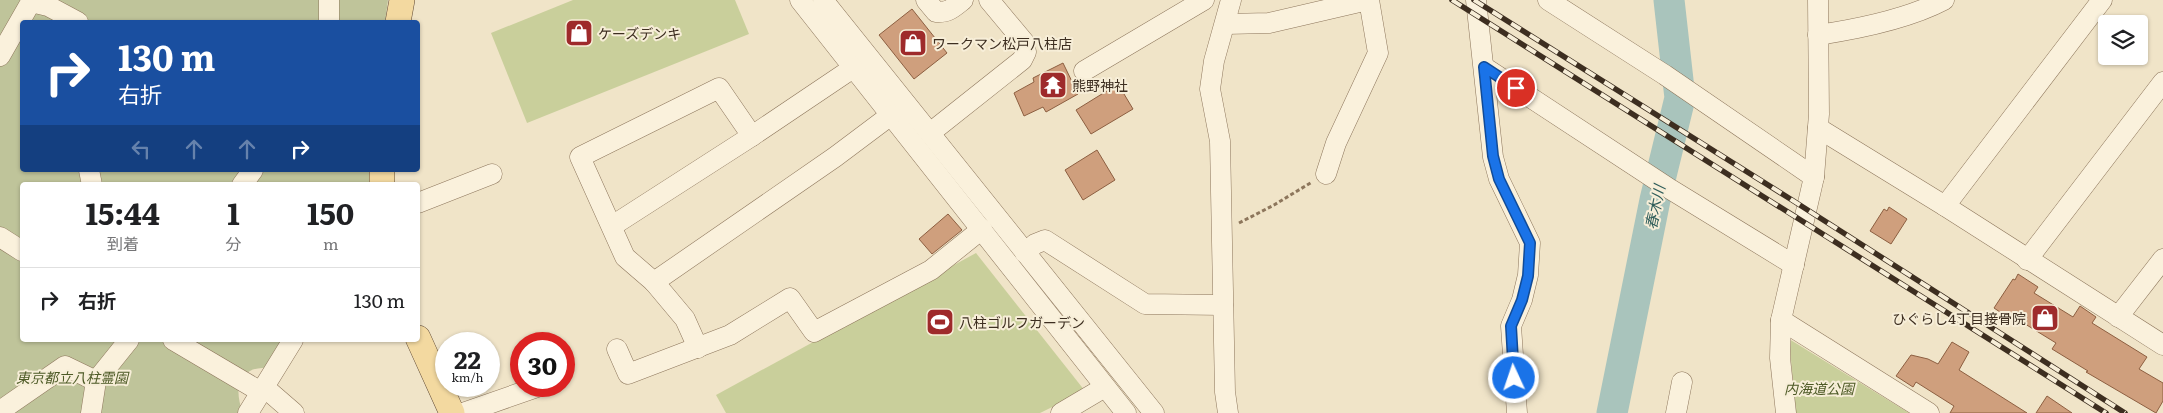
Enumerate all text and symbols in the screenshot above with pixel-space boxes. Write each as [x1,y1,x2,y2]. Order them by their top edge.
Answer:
map controls [2098,15,2148,65]
button: layers [2098,15,2148,65]
shop icon: ケーズデンキ [564,18,594,48]
place label: ケーズデンキ [598,23,681,43]
shop icon: ワークマン松戸八柱店 [898,28,928,58]
text: 130 m [118,30,215,82]
place label: ワークマン松戸八柱店 [932,33,1072,53]
icon: right [35,40,100,105]
pin [1495,67,1537,109]
temple icon: 熊野神社 [1038,70,1068,100]
icon: arrive [1502,74,1530,102]
place label: 熊野神社 [1072,75,1128,95]
text: 右折 [118,77,162,110]
icon: left [127,135,155,163]
icon: ahead [180,135,208,163]
icon: ahead [233,135,261,163]
icon: right [286,135,314,163]
water label: 春木川 [1638,181,1670,231]
text: 15:44 [86,190,160,234]
text: 1 [227,190,240,234]
text: 150 [307,190,354,234]
text: 到着 [107,231,139,255]
text: 分 [225,231,242,255]
text: m [323,231,338,255]
icon: right [35,286,63,314]
text: 右折 [78,286,116,314]
text: 130 m [354,286,405,314]
shop icon: ひぐらし4丁目接骨院 [2030,303,2060,333]
sports icon: 八柱ゴルフガーデン [925,307,955,337]
place label: ひぐらし4丁目接骨院 [1892,308,2026,328]
place label: 八柱ゴルフガーデン [959,312,1085,332]
speed limit sign: 30 [510,332,575,397]
text: 22 [454,340,481,377]
position arrow [1487,351,1539,403]
park label: 東京都立八柱霊園 [16,367,130,387]
text: km/h [452,368,483,386]
park label: 内海道公園 [1784,378,1856,398]

